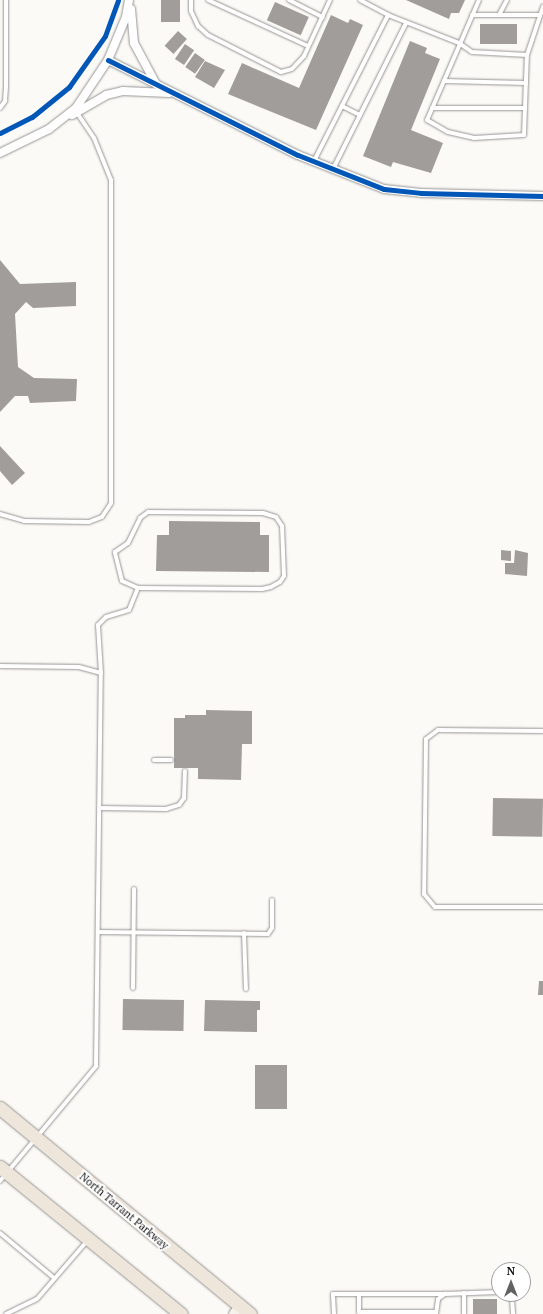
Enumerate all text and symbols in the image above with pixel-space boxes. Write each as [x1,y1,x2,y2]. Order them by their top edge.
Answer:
street label: North Tarrant Parkway [77,1170,171,1252]
north arrow [491,1262,531,1302]
text: N [507,1264,515,1278]

